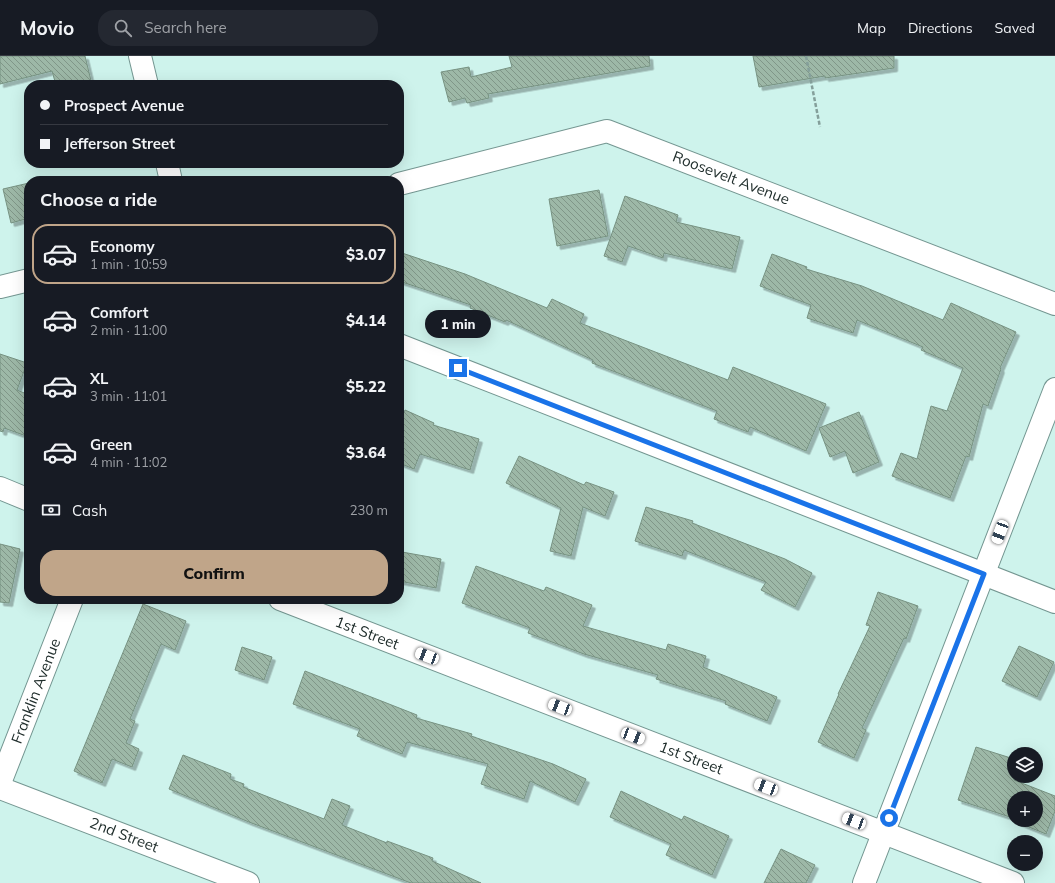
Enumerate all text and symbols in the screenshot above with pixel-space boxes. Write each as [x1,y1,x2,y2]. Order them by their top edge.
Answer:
search box [98,10,378,46]
text: Movio [20,16,74,40]
icon: search [112,17,134,39]
text: Search here [144,18,227,37]
text: Map [857,19,886,37]
text: Directions [908,19,973,37]
text: Saved [995,19,1035,37]
text: Prospect Avenue [64,96,184,115]
text: Jefferson Street [64,134,175,153]
street label: Roosevelt Avenue [670,146,792,209]
text: Choose a ride [40,188,157,211]
icon: car [42,236,78,272]
text: Economy [90,237,155,256]
text: $3.07 [346,245,386,264]
text: 1 min · 10:59 [90,256,167,272]
icon: car [42,302,78,338]
text: Comfort [90,303,148,322]
callout: 1 min [425,310,491,338]
text: $4.14 [346,311,386,330]
text: 1 min [441,316,475,332]
text: 2 min · 11:00 [90,322,167,338]
route end [449,359,467,377]
icon: car [42,368,78,404]
text: XL [90,369,108,388]
text: $5.22 [346,377,386,396]
text: 3 min · 11:01 [90,388,167,404]
icon: car [42,434,78,470]
text: Green [90,435,132,454]
text: $3.64 [346,443,386,462]
text: 4 min · 11:02 [90,454,167,470]
icon: cash [40,499,62,521]
text: Cash [72,501,107,520]
text: 230 m [350,502,388,518]
car [990,519,1010,545]
button: Confirm [40,550,388,596]
street label: 1st Street [332,612,402,653]
street label: Franklin Avenue [7,635,64,746]
car [414,646,440,666]
car [547,697,573,717]
car [620,726,646,746]
street label: 1st Street [656,737,726,778]
map controls [1007,747,1043,871]
button: layers [1007,747,1043,783]
car [753,777,779,797]
button: + [1007,791,1043,827]
route start [880,809,898,827]
car [841,811,867,831]
street label: 2nd Street [87,813,161,856]
button: − [1007,835,1043,871]

